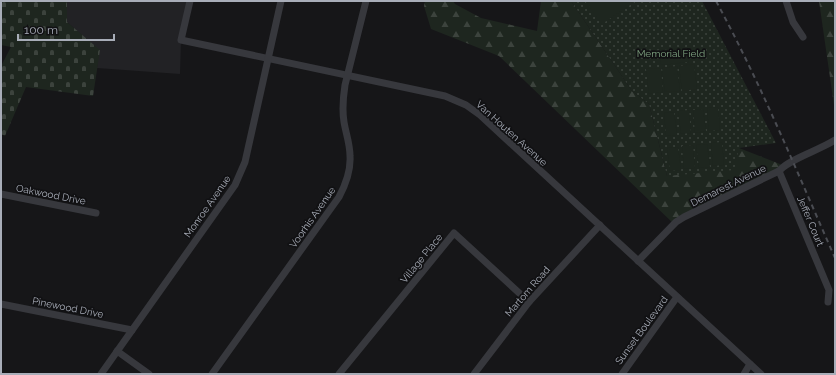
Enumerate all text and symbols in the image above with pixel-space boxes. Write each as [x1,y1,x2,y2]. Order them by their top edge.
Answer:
scale bar [18,16,114,42]
text: 100 m [24,23,58,37]
park label: Memorial Field [637,48,705,59]
street label: Van Houten Avenue [474,99,549,168]
street label: Demarest Avenue [689,162,768,208]
street label: Monroe Avenue [182,173,233,239]
street label: Oakwood Drive [15,182,87,207]
street label: Voorhis Avenue [287,185,338,250]
street label: Jeffer Court [795,194,826,249]
street label: Village Place [398,231,445,285]
street label: Martom Road [503,264,552,319]
street label: Sunset Boulevard [613,294,670,367]
street label: Pinewood Drive [31,295,105,320]

